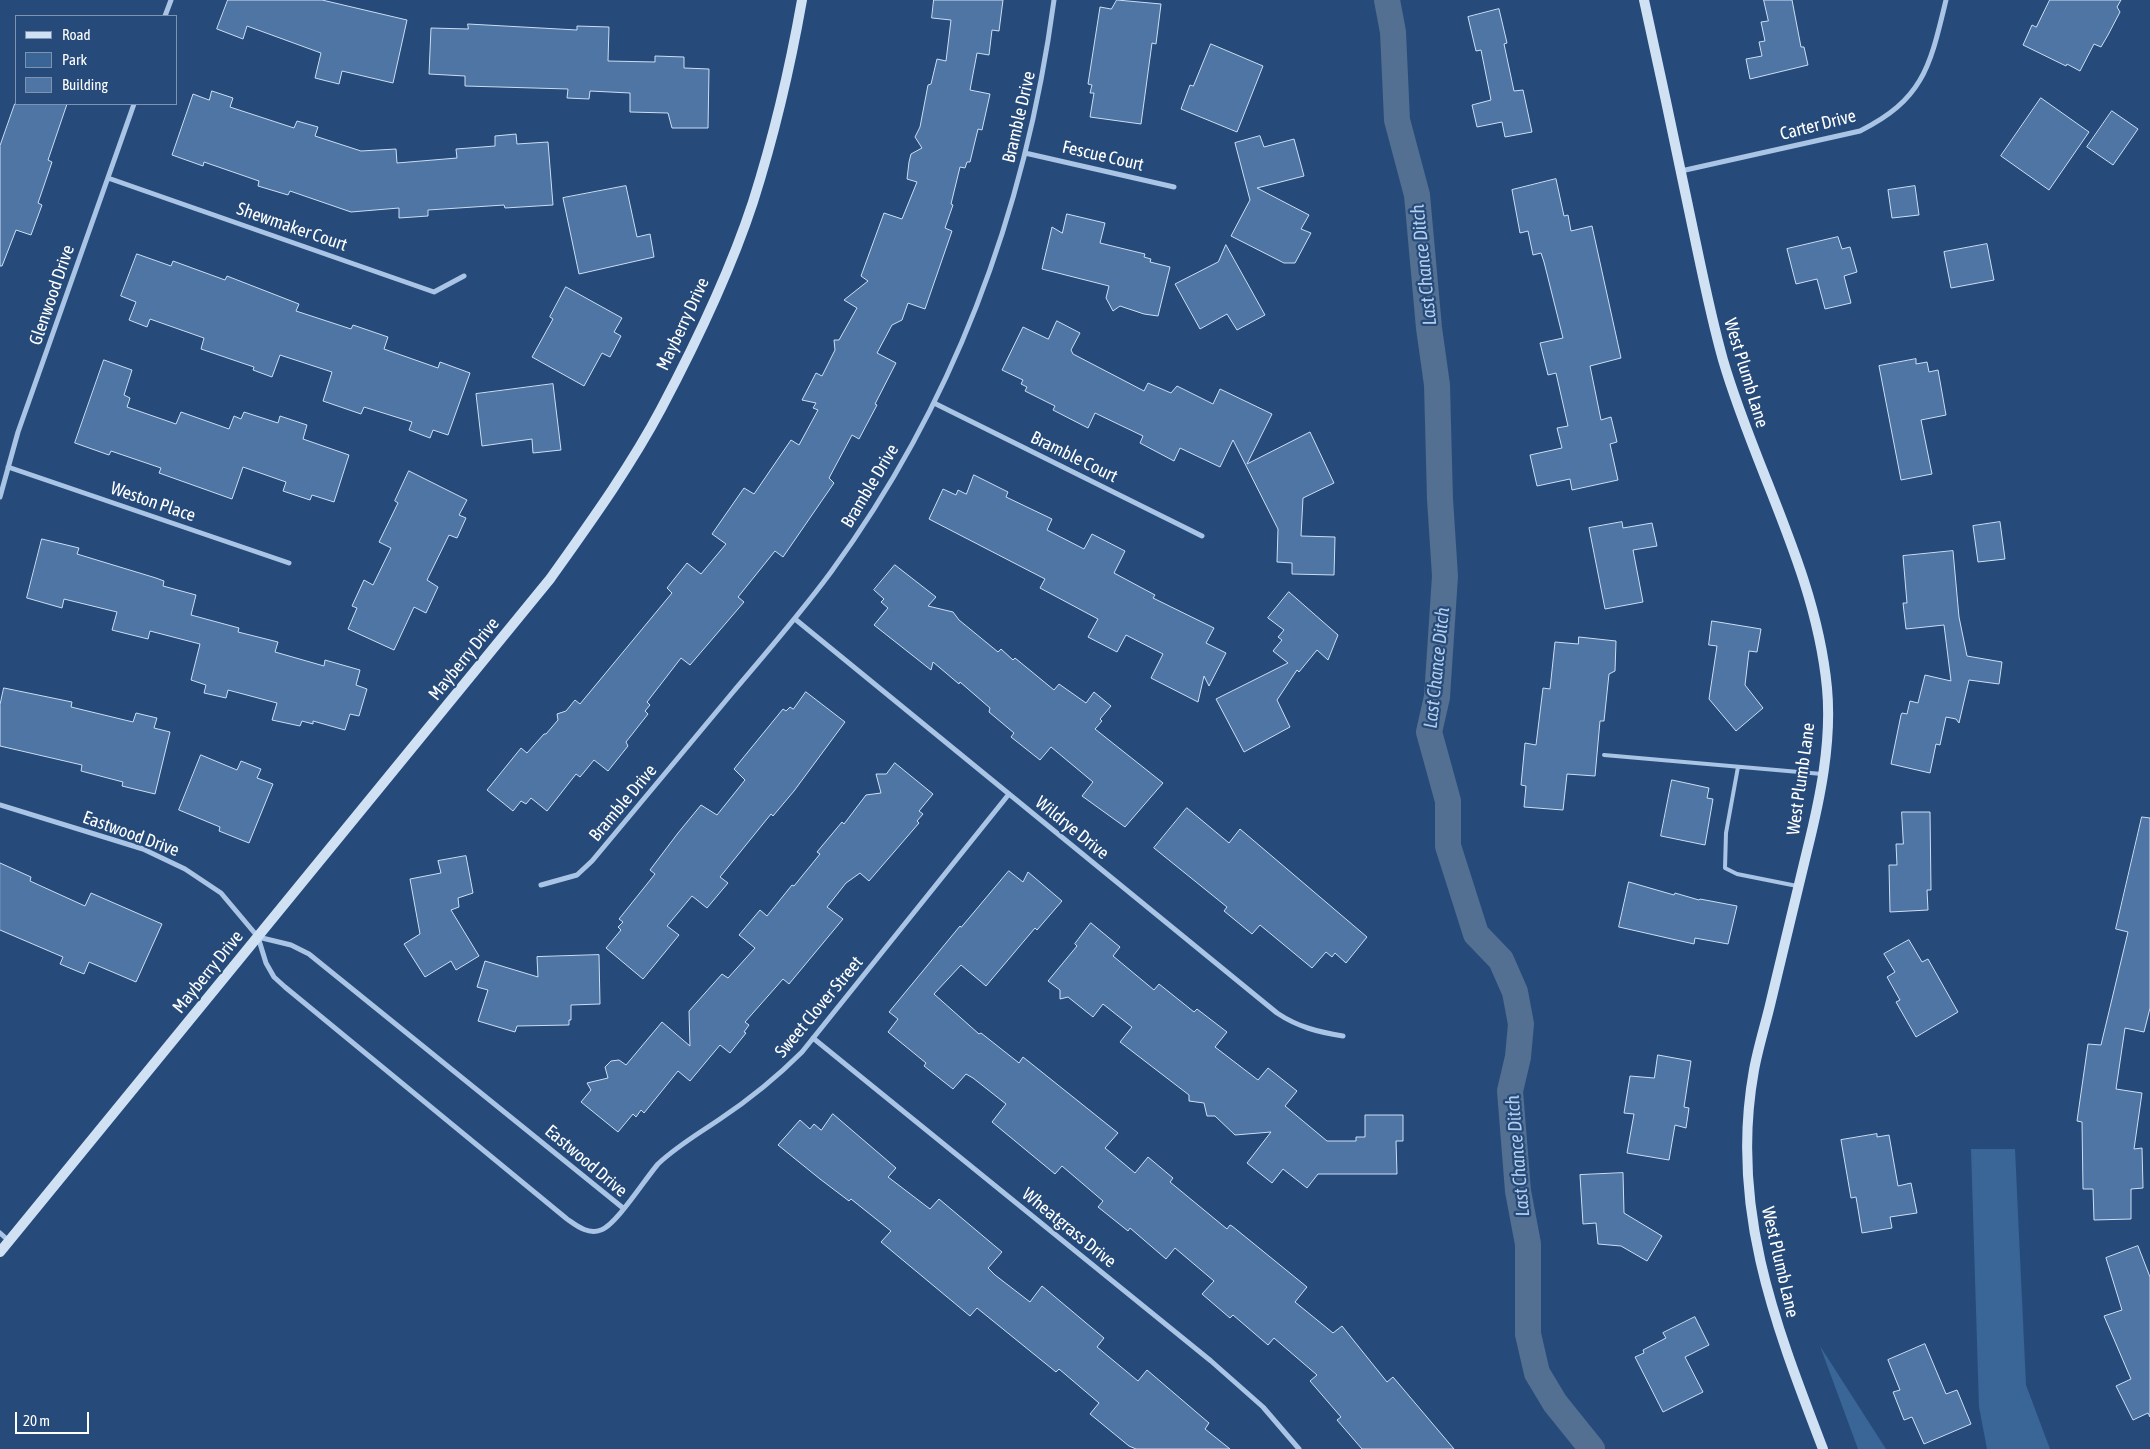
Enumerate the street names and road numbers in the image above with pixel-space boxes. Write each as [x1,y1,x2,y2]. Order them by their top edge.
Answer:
street label: Bramble Drive [998,69,1040,165]
street label: Carter Drive [1778,105,1858,145]
street label: Fescue Court [1060,136,1146,176]
street label: Shewmaker Court [234,198,350,256]
street label: Glenwood Drive [25,242,79,348]
street label: Mayberry Drive [652,274,714,374]
street label: West Plumb Lane [1719,316,1773,430]
street label: Bramble Court [1027,427,1121,487]
street label: Bramble Drive [837,440,903,532]
street label: Weston Place [108,477,198,527]
street label: Mayberry Drive [424,613,504,705]
street label: West Plumb Lane [1782,721,1820,837]
street label: Bramble Drive [585,760,661,846]
street label: Wildrye Drive [1031,792,1113,864]
street label: Eastwood Drive [80,807,182,861]
street label: Mayberry Drive [168,926,248,1018]
street label: Sweet Clover Street [770,952,868,1062]
street label: Eastwood Drive [540,1120,632,1202]
street label: Wheatgrass Drive [1018,1184,1120,1272]
street label: West Plumb Lane [1757,1204,1803,1320]

